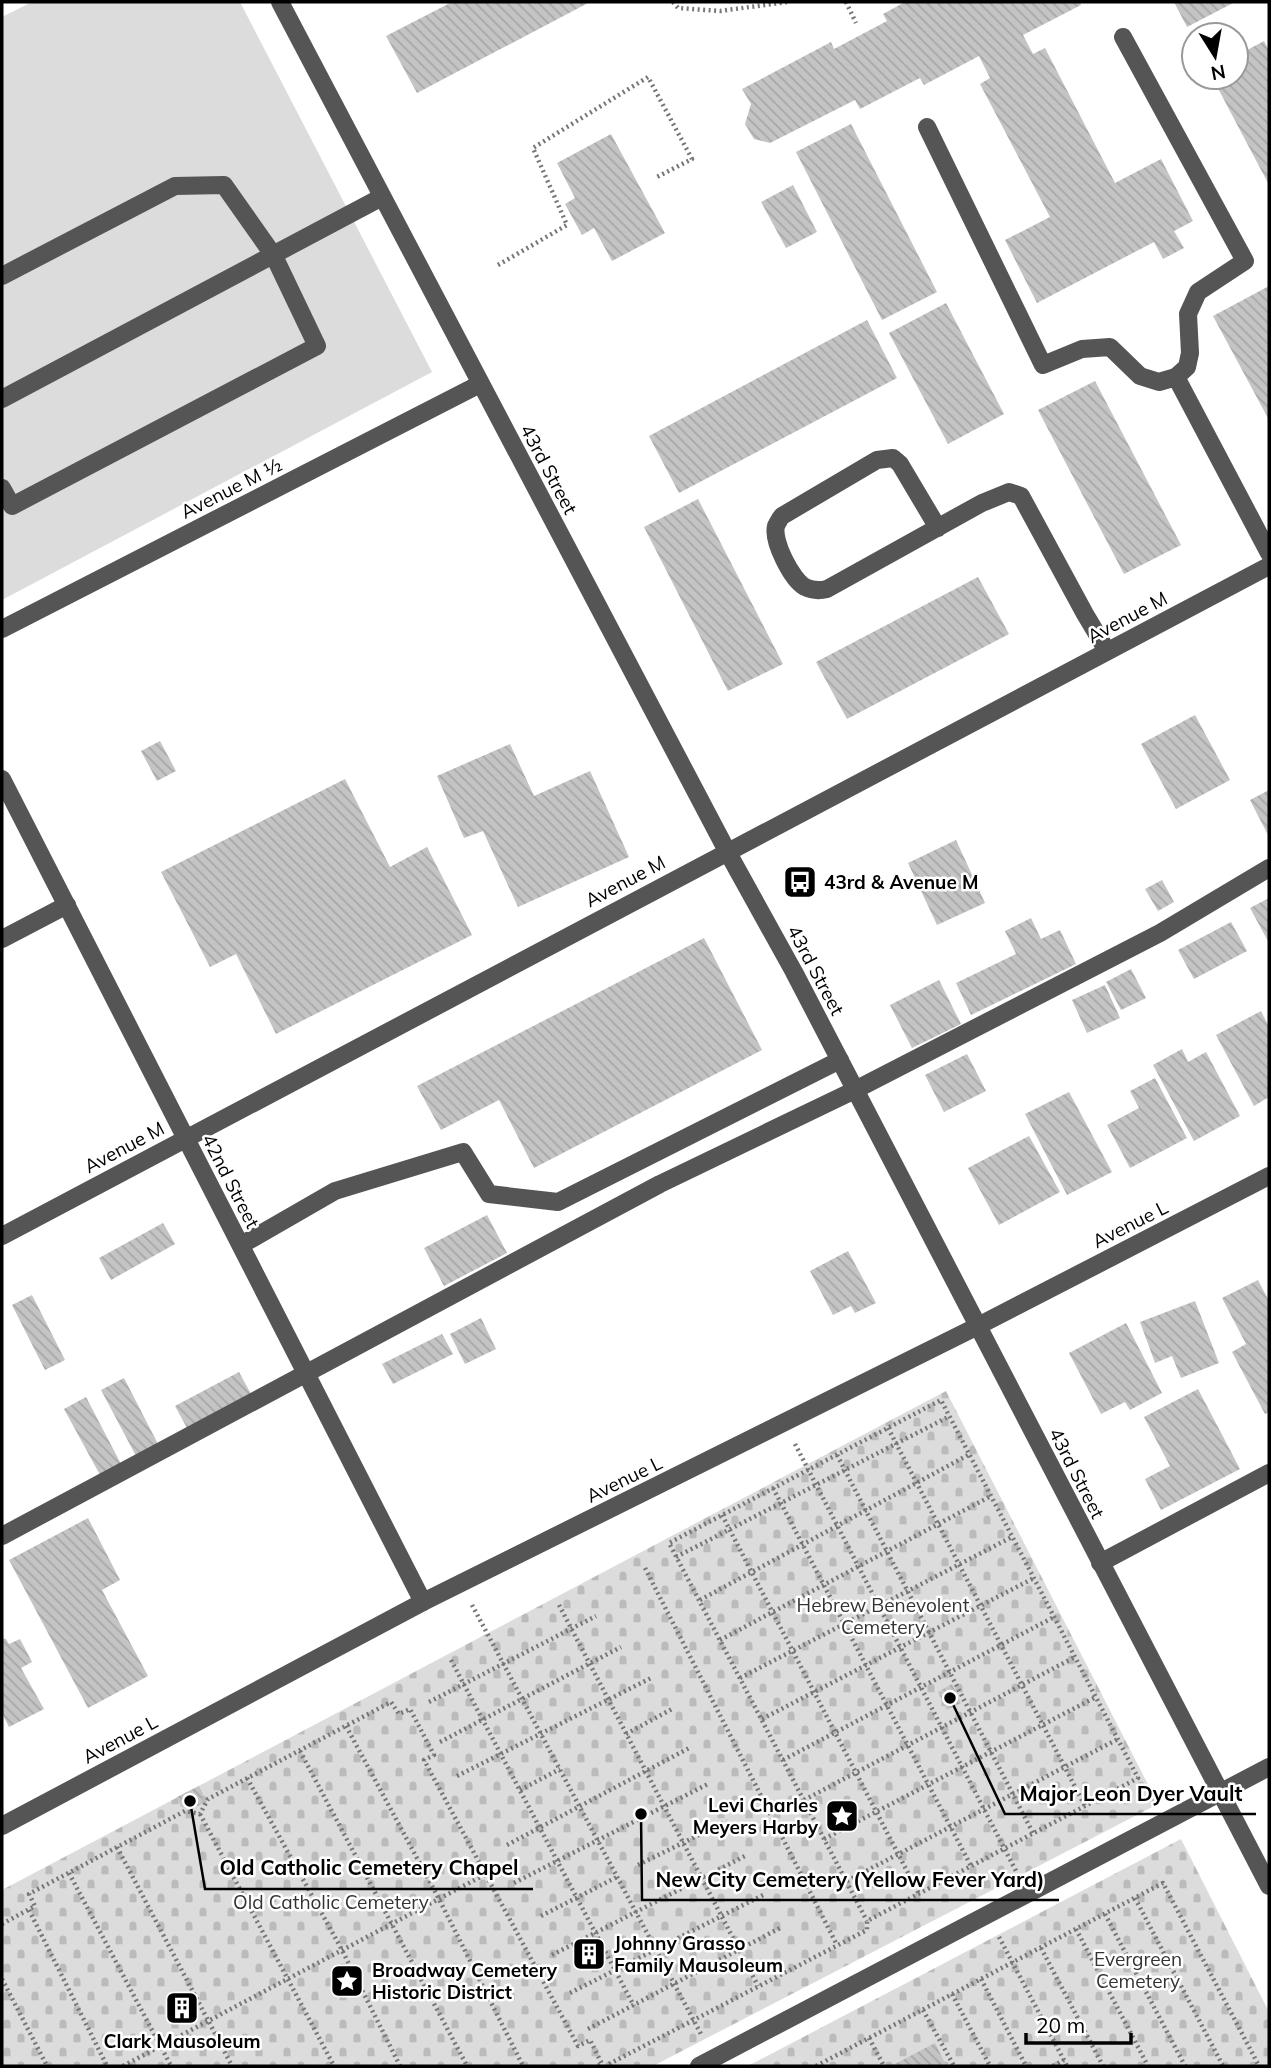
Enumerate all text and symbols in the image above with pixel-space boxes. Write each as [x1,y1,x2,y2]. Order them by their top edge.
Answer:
north arrow [1180,21,1250,91]
text: N [1209,60,1228,86]
street label: 43rd Street [515,420,583,518]
street label: Avenue M ½ [176,452,286,524]
street label: Avenue M [1083,586,1171,648]
street label: Avenue M [581,850,669,912]
bus stop icon: 43rd & Avenue M [781,863,819,901]
place label: 43rd & Avenue M [824,870,979,894]
street label: 43rd Street [782,921,850,1019]
street label: Avenue M [80,1116,168,1178]
street label: 42nd Street [197,1130,265,1233]
street label: Avenue L [1088,1195,1172,1253]
street label: 43rd Street [1044,1424,1110,1523]
street label: Avenue L [582,1450,666,1508]
park label: Hebrew Benevolent Cemetery [797,1593,970,1639]
street label: Avenue L [78,1709,162,1769]
callout: Major Leon Dyer Vault [1005,1772,1256,1814]
text: Major Leon Dyer Vault [1020,1780,1242,1806]
place label: Levi Charles Meyers Harby [693,1793,819,1839]
place icon: Levi Charles Meyers Harby [823,1797,861,1835]
callout: Old Catholic Cemetery Chapel [205,1847,533,1889]
text: Old Catholic Cemetery Chapel [219,1854,519,1880]
callout: New City Cemetery (Yellow Fever Yard) [642,1858,1059,1900]
text: New City Cemetery (Yellow Fever Yard) [655,1866,1045,1892]
park label: Old Catholic Cemetery [233,1890,429,1914]
place label: Johnny Grasso Family Mausoleum [614,1931,783,1977]
building icon: Johnny Grasso Family Mausoleum [570,1935,608,1973]
park label: Evergreen Cemetery [1094,1947,1182,1993]
place label: Broadway Cemetery Historic District [372,1958,558,2004]
place icon: Broadway Cemetery Historic District [328,1962,366,2000]
building icon: Clark Mausoleum [163,1989,201,2027]
scale bar [1026,2002,1131,2046]
text: 20 m [1036,2012,1085,2038]
place label: Clark Mausoleum [103,2029,261,2053]

